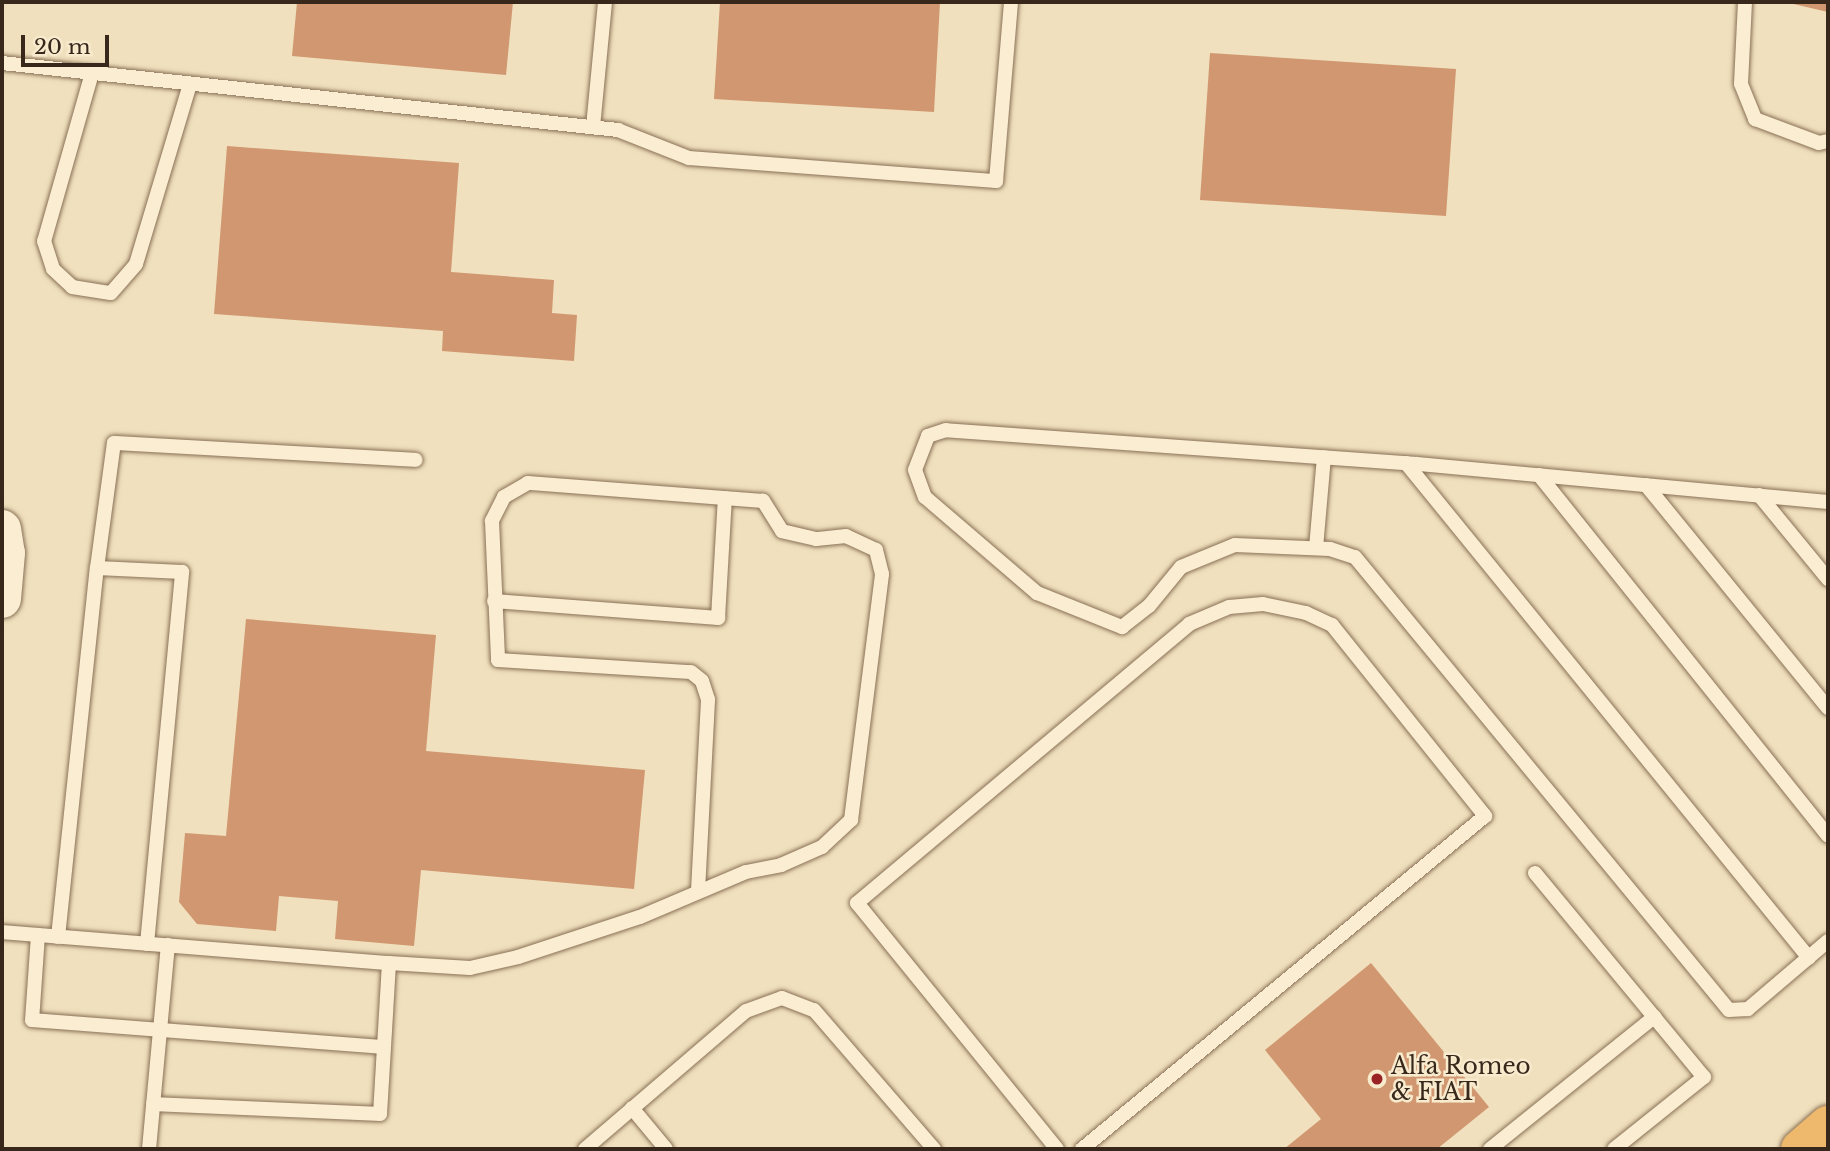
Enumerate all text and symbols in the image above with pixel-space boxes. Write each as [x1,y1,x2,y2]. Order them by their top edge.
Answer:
scale bar [24,21,112,65]
text: 20 m [34,34,91,60]
place label: Alfa Romeo & FIAT [1391,1052,1531,1106]
marker: Alfa Romeo & FIAT [1369,1071,1385,1087]

